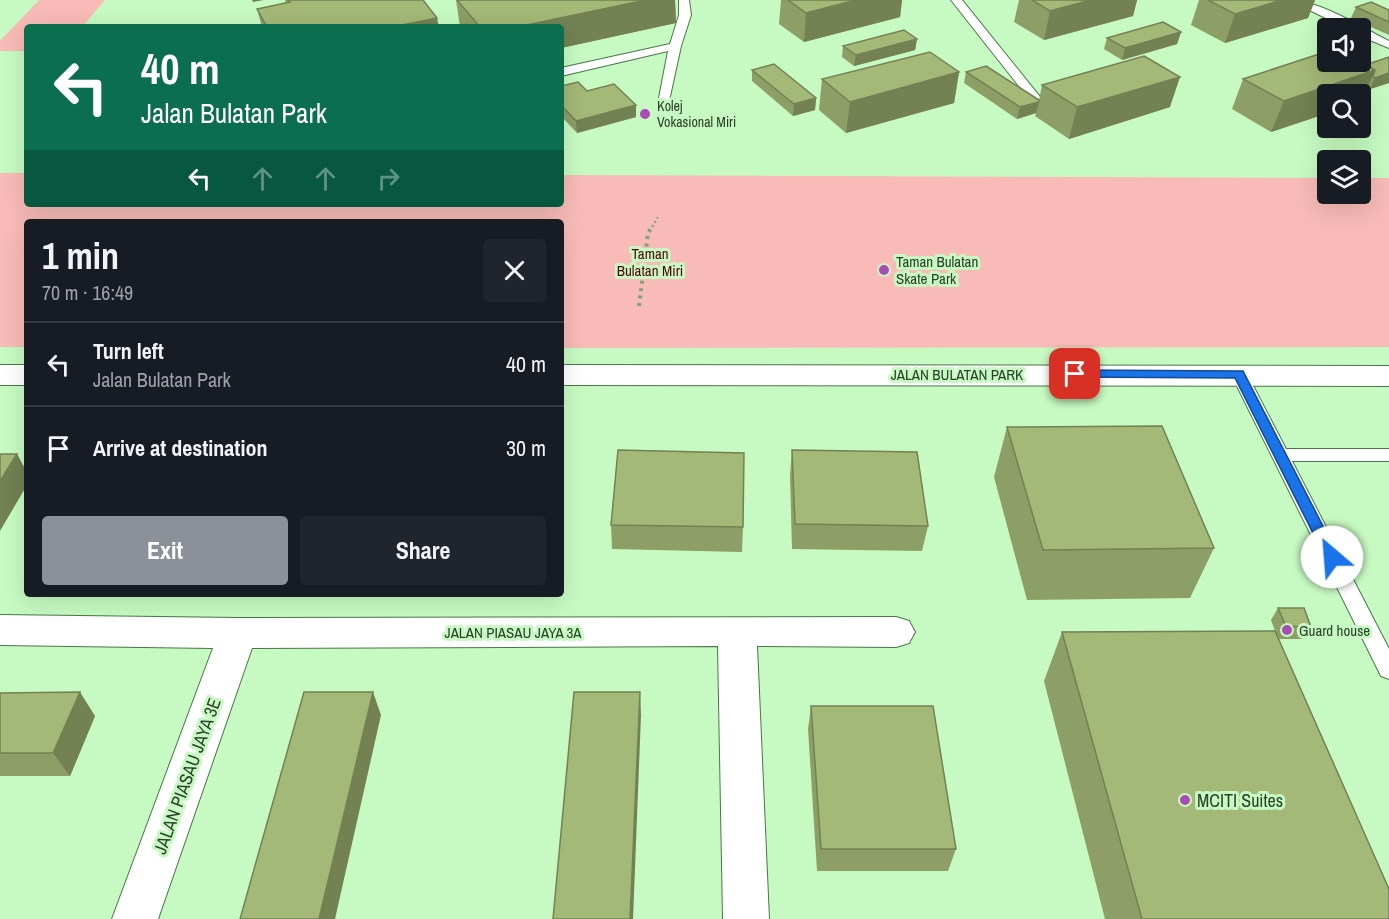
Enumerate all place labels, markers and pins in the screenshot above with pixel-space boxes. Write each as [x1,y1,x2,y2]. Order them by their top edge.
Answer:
place label: Kolej Vokasional Miri [657,97,736,131]
marker: Kolej Vokasional Miri [638,107,652,121]
place label: Taman Bulatan Skate Park [896,251,978,289]
marker: Taman Bulatan Skate Park [877,263,891,277]
pin [1049,348,1100,399]
place label: Guard house [1299,620,1370,641]
marker: Guard house [1280,623,1294,637]
place label: MCITI Suites [1197,788,1283,813]
marker: MCITI Suites [1178,793,1192,807]

